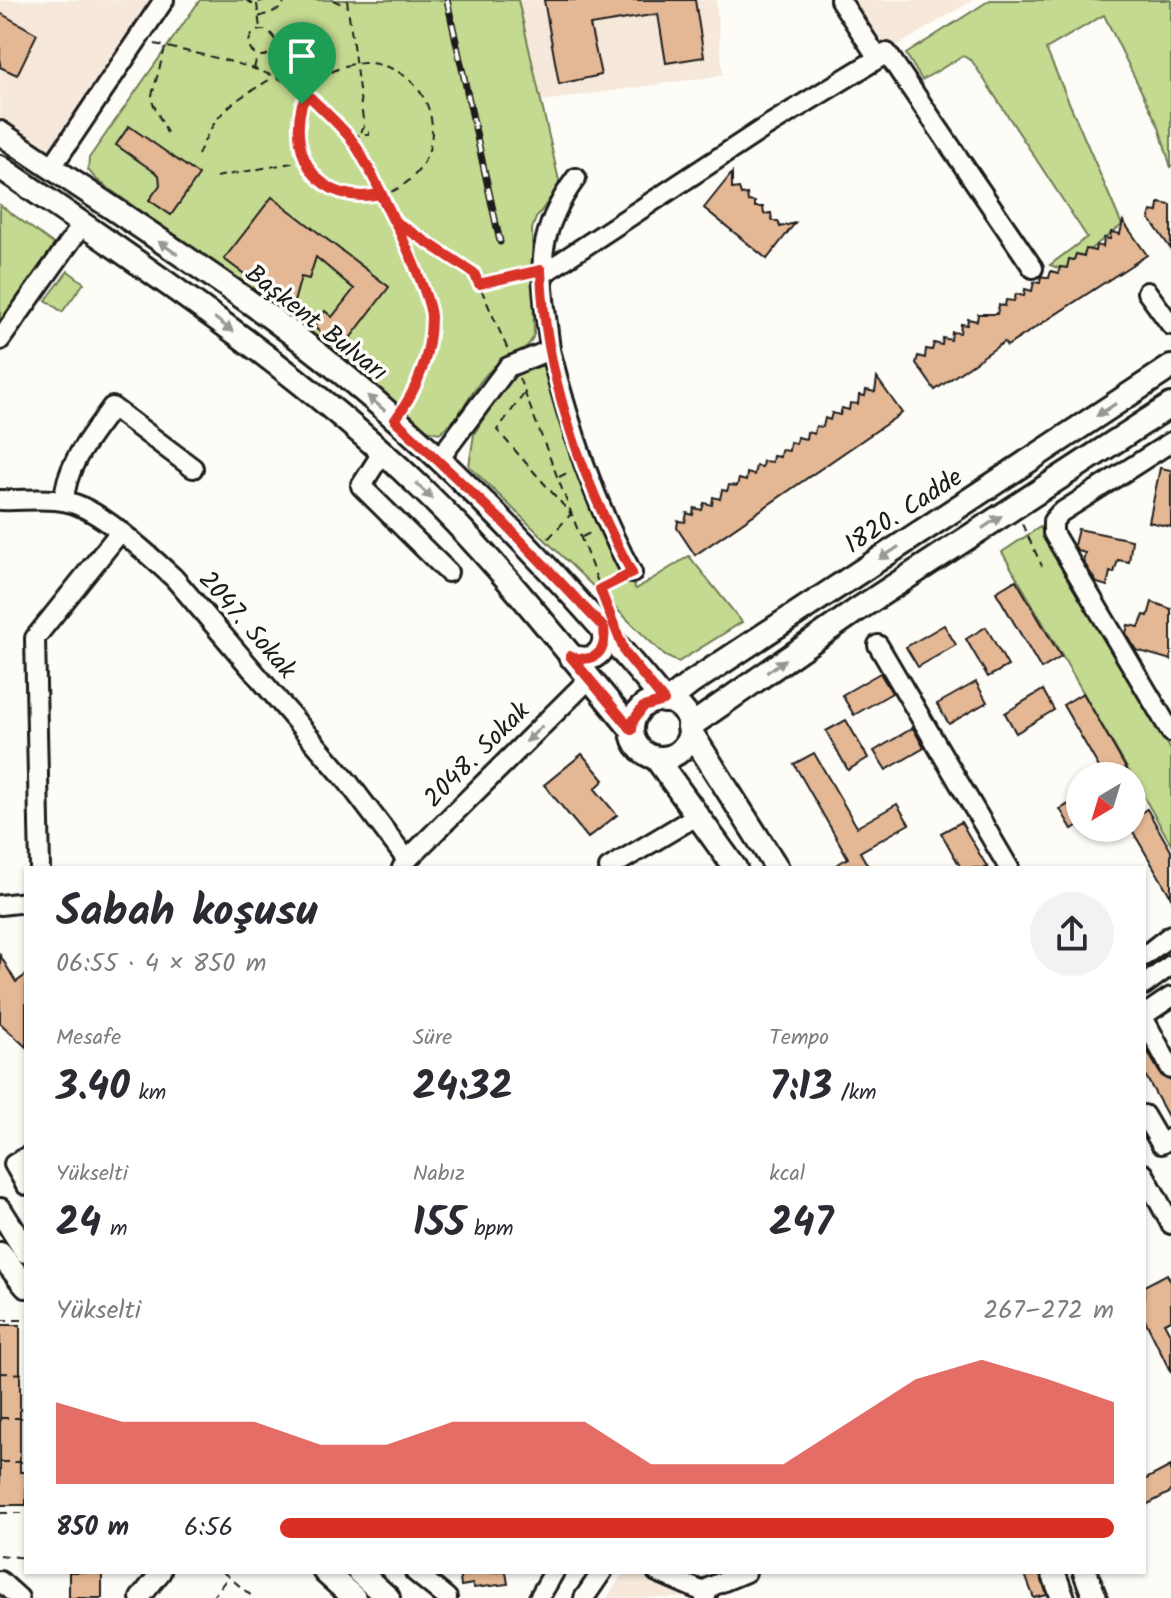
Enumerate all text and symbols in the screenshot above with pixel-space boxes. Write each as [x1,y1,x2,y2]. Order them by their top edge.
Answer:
pin [268,22,336,104]
icon: arrive [280,34,324,78]
one-way arrow [158,241,179,256]
street label: Başkent Bulvarı [235,254,396,393]
one-way arrow [214,316,234,332]
one-way arrow [367,395,386,413]
one-way arrow [1095,402,1117,417]
street label: 1820. Cadde [836,457,972,566]
one-way arrow [414,481,433,499]
one-way arrow [982,514,1003,529]
one-way arrow [878,545,899,560]
street label: 2047. Sokak [187,561,307,690]
one-way arrow [766,658,786,674]
street label: 2048. Sokak [414,692,541,819]
one-way arrow [525,724,544,743]
north arrow [1066,762,1146,842]
map controls [1066,762,1146,842]
text: Sabah koşusu [56,878,317,948]
button: share [1030,892,1114,976]
text: 06:55 · 4 × 850 m [56,943,266,985]
text: Mesafe [56,1021,121,1056]
text: Süre [413,1021,452,1056]
text: Tempo [769,1021,829,1056]
text: 3.40 [56,1056,130,1120]
text: 24:32 [413,1056,513,1120]
text: 7:13 [769,1056,832,1120]
text: km [130,1076,166,1111]
text: /km [832,1076,876,1111]
text: Yükselti [56,1157,128,1192]
text: Nabız [413,1157,465,1192]
text: kcal [769,1157,805,1192]
text: 24 [56,1192,101,1256]
text: 155 [413,1192,465,1256]
text: 247 [769,1192,833,1256]
text: m [101,1212,127,1247]
text: bpm [465,1212,514,1247]
text: Yükselti [56,1290,141,1332]
text: 267–272 m [983,1290,1114,1332]
text: 850 m [56,1507,129,1549]
text: 6:56 [184,1507,233,1549]

